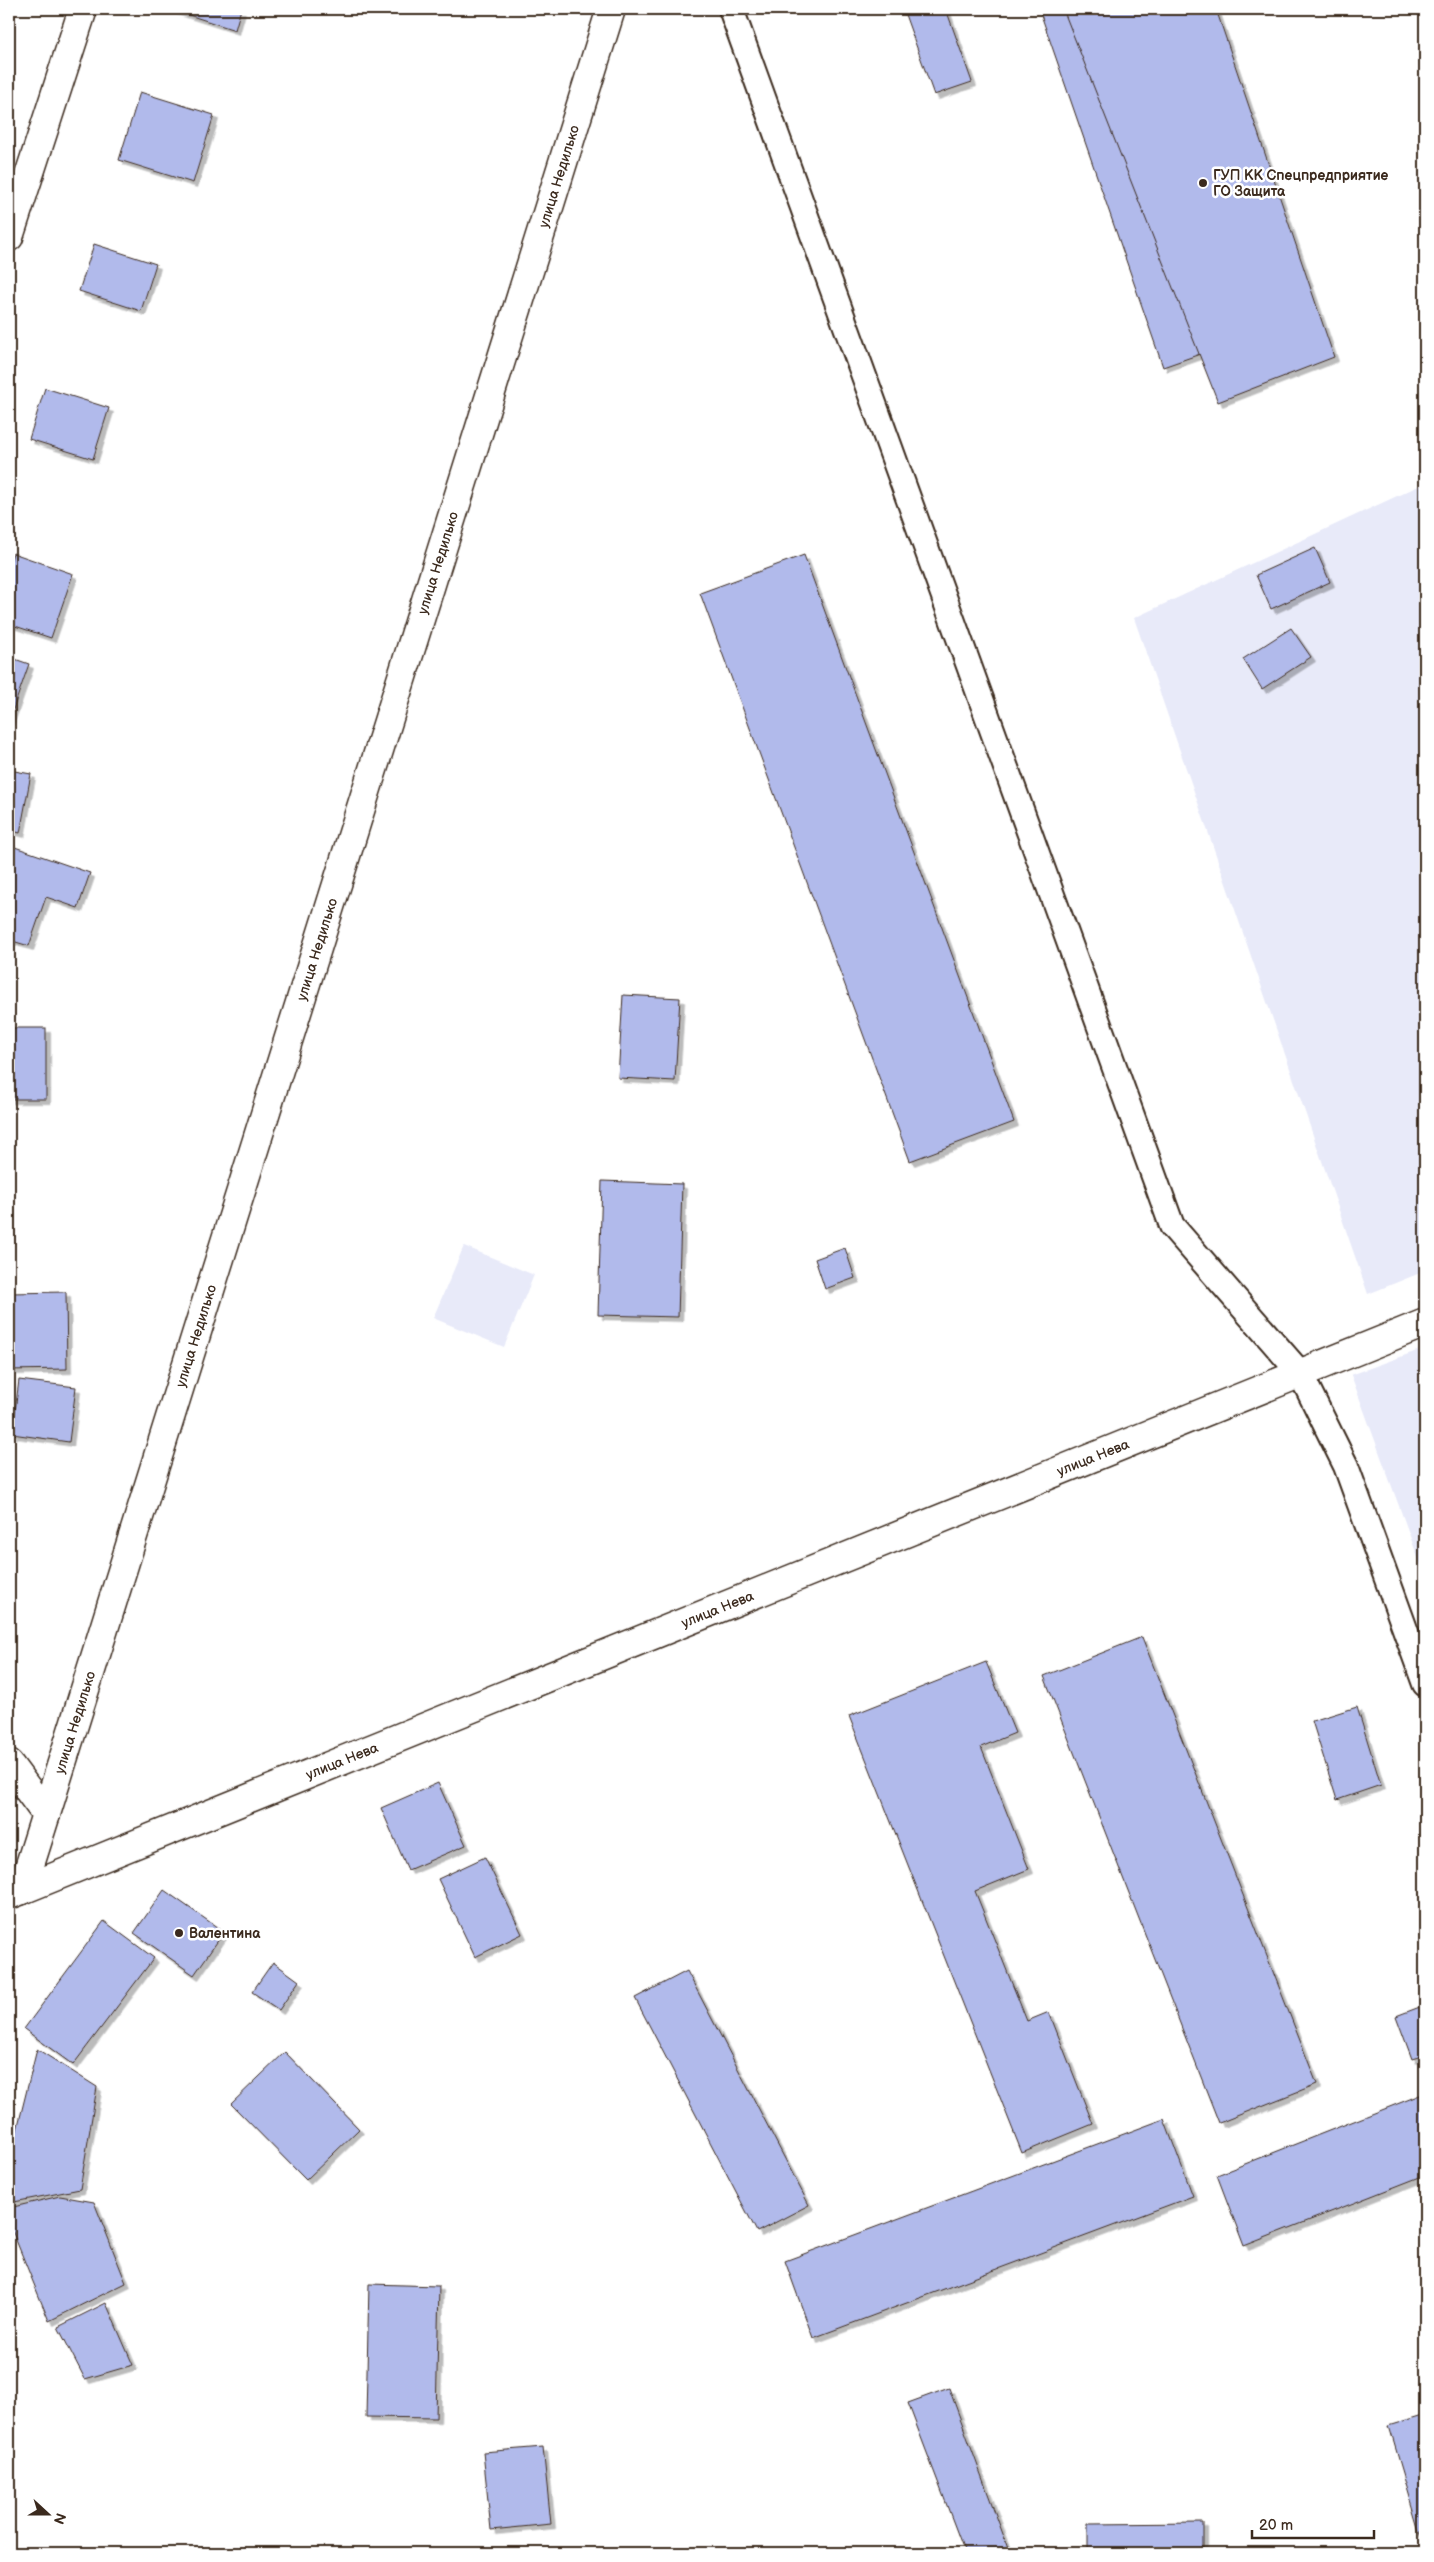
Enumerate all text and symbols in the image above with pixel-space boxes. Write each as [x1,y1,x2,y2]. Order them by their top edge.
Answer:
street label: улица Недилько [535,123,583,230]
place label: ГУП КК Спецпредприятие ГО Защита [1213,167,1389,200]
marker: ГУП КК Спецпредприятие ГО Защита [1197,177,1209,189]
street label: улица Недилько [414,510,462,616]
street label: улица Недилько [293,896,341,1003]
street label: улица Недилько [172,1283,220,1389]
street label: улица Нева [1054,1435,1132,1480]
street label: улица Нева [679,1587,757,1632]
street label: улица Недилько [51,1669,99,1776]
street label: улица Нева [303,1739,381,1783]
place label: Валентина [189,1925,261,1942]
marker: Валентина [173,1927,185,1939]
north arrow [22,2490,72,2540]
scale bar [1252,2507,1374,2539]
text: N [50,2511,69,2526]
text: 20 m [1259,2516,1293,2535]

